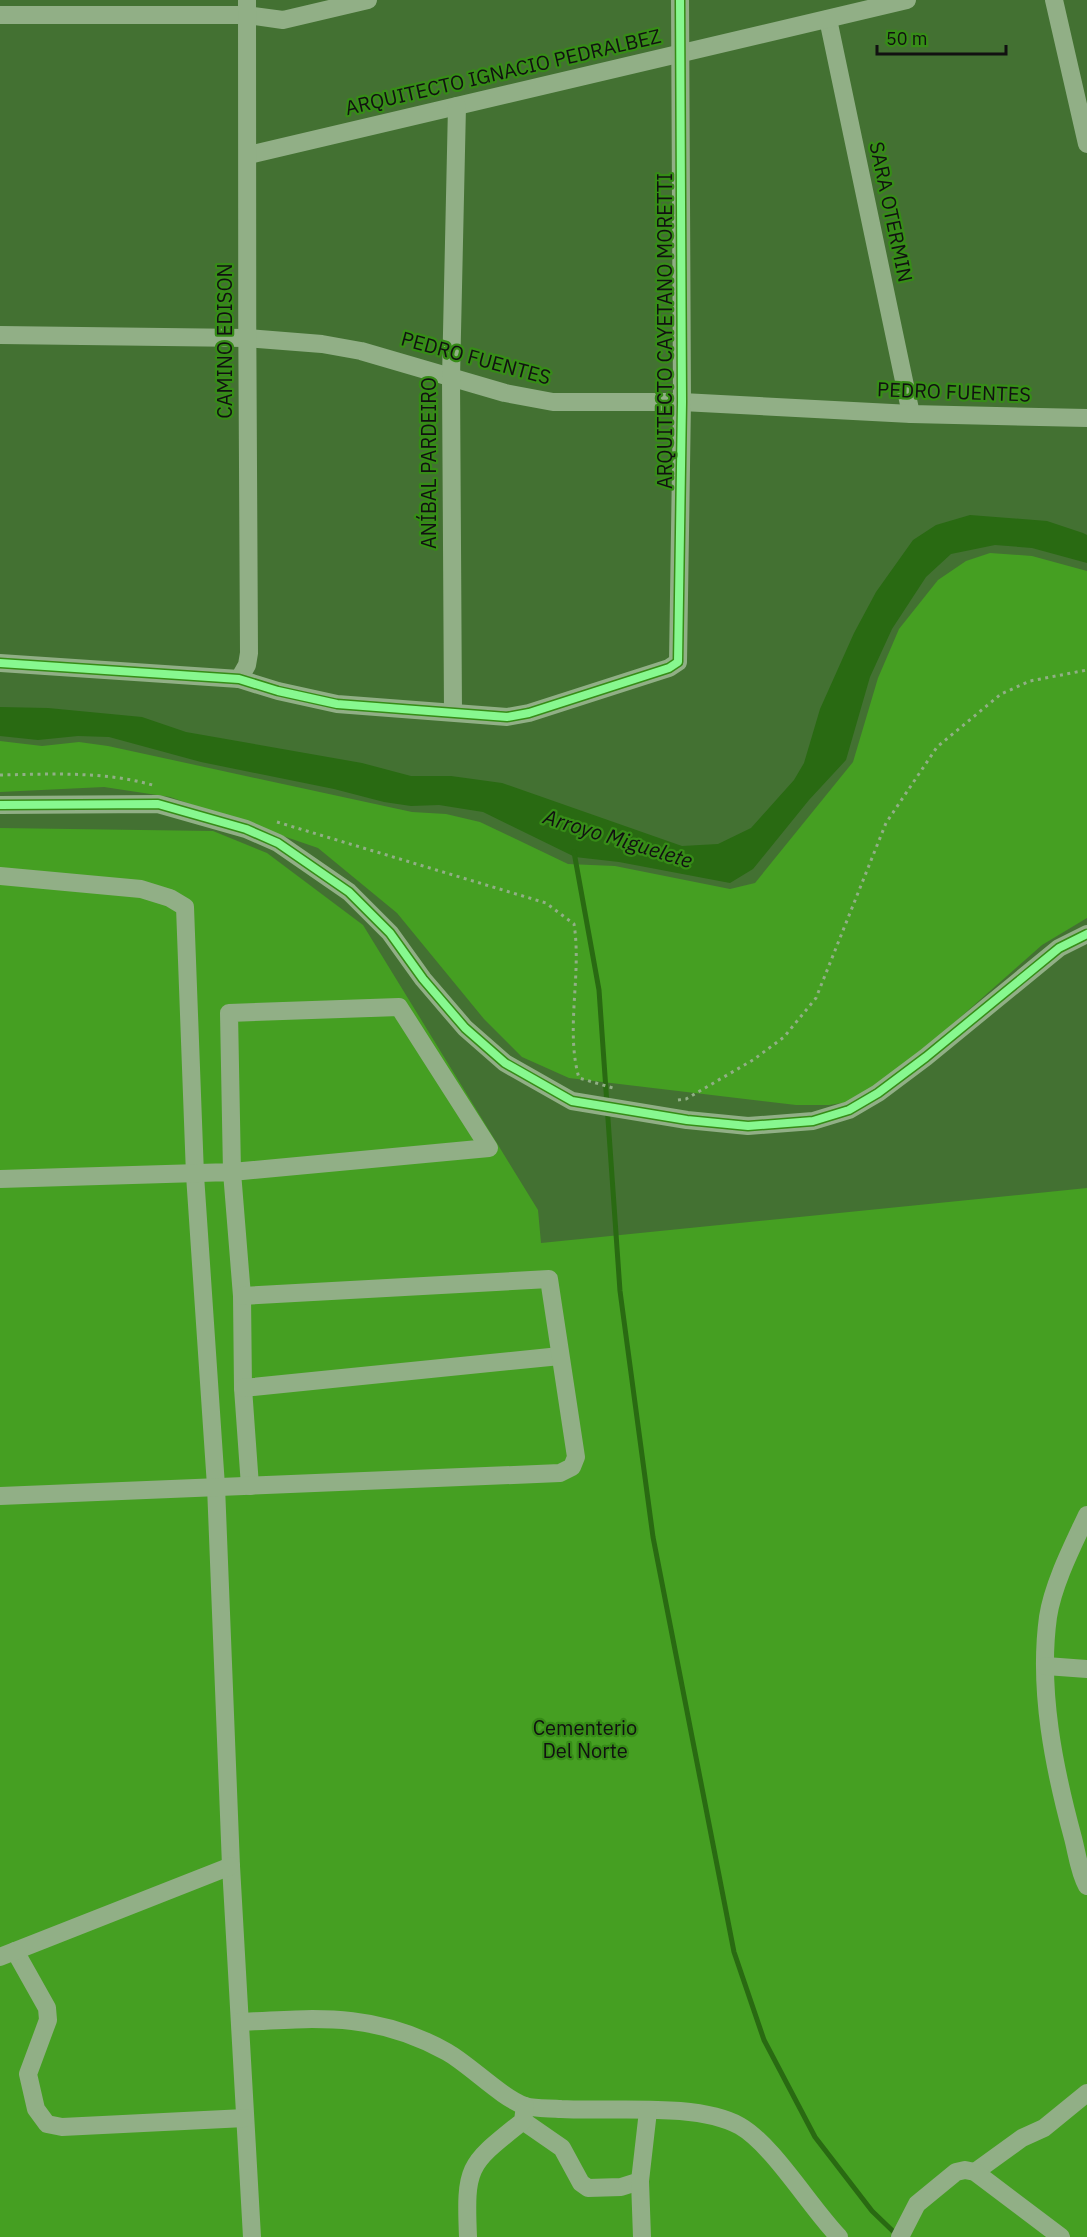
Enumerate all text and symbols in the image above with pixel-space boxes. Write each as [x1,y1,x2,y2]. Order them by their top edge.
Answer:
scale bar [877,18,1006,56]
street label: ARQUITECTO IGNACIO PEDRALBEZ [342,22,664,121]
text: 50 m [886,27,928,50]
street label: SARA OTERMIN [863,139,920,285]
street label: ARQUITECTO CAYETANO MORETTI [651,173,678,489]
street label: CAMINO EDISON [211,263,238,419]
street label: PEDRO FUENTES [398,325,554,390]
street label: PEDRO FUENTES [877,375,1031,408]
street label: ANÍBAL PARDEIRO [415,377,442,549]
water label: Arroyo Miguelete [539,802,697,874]
park label: Cementerio Del Norte [533,1714,637,1764]

